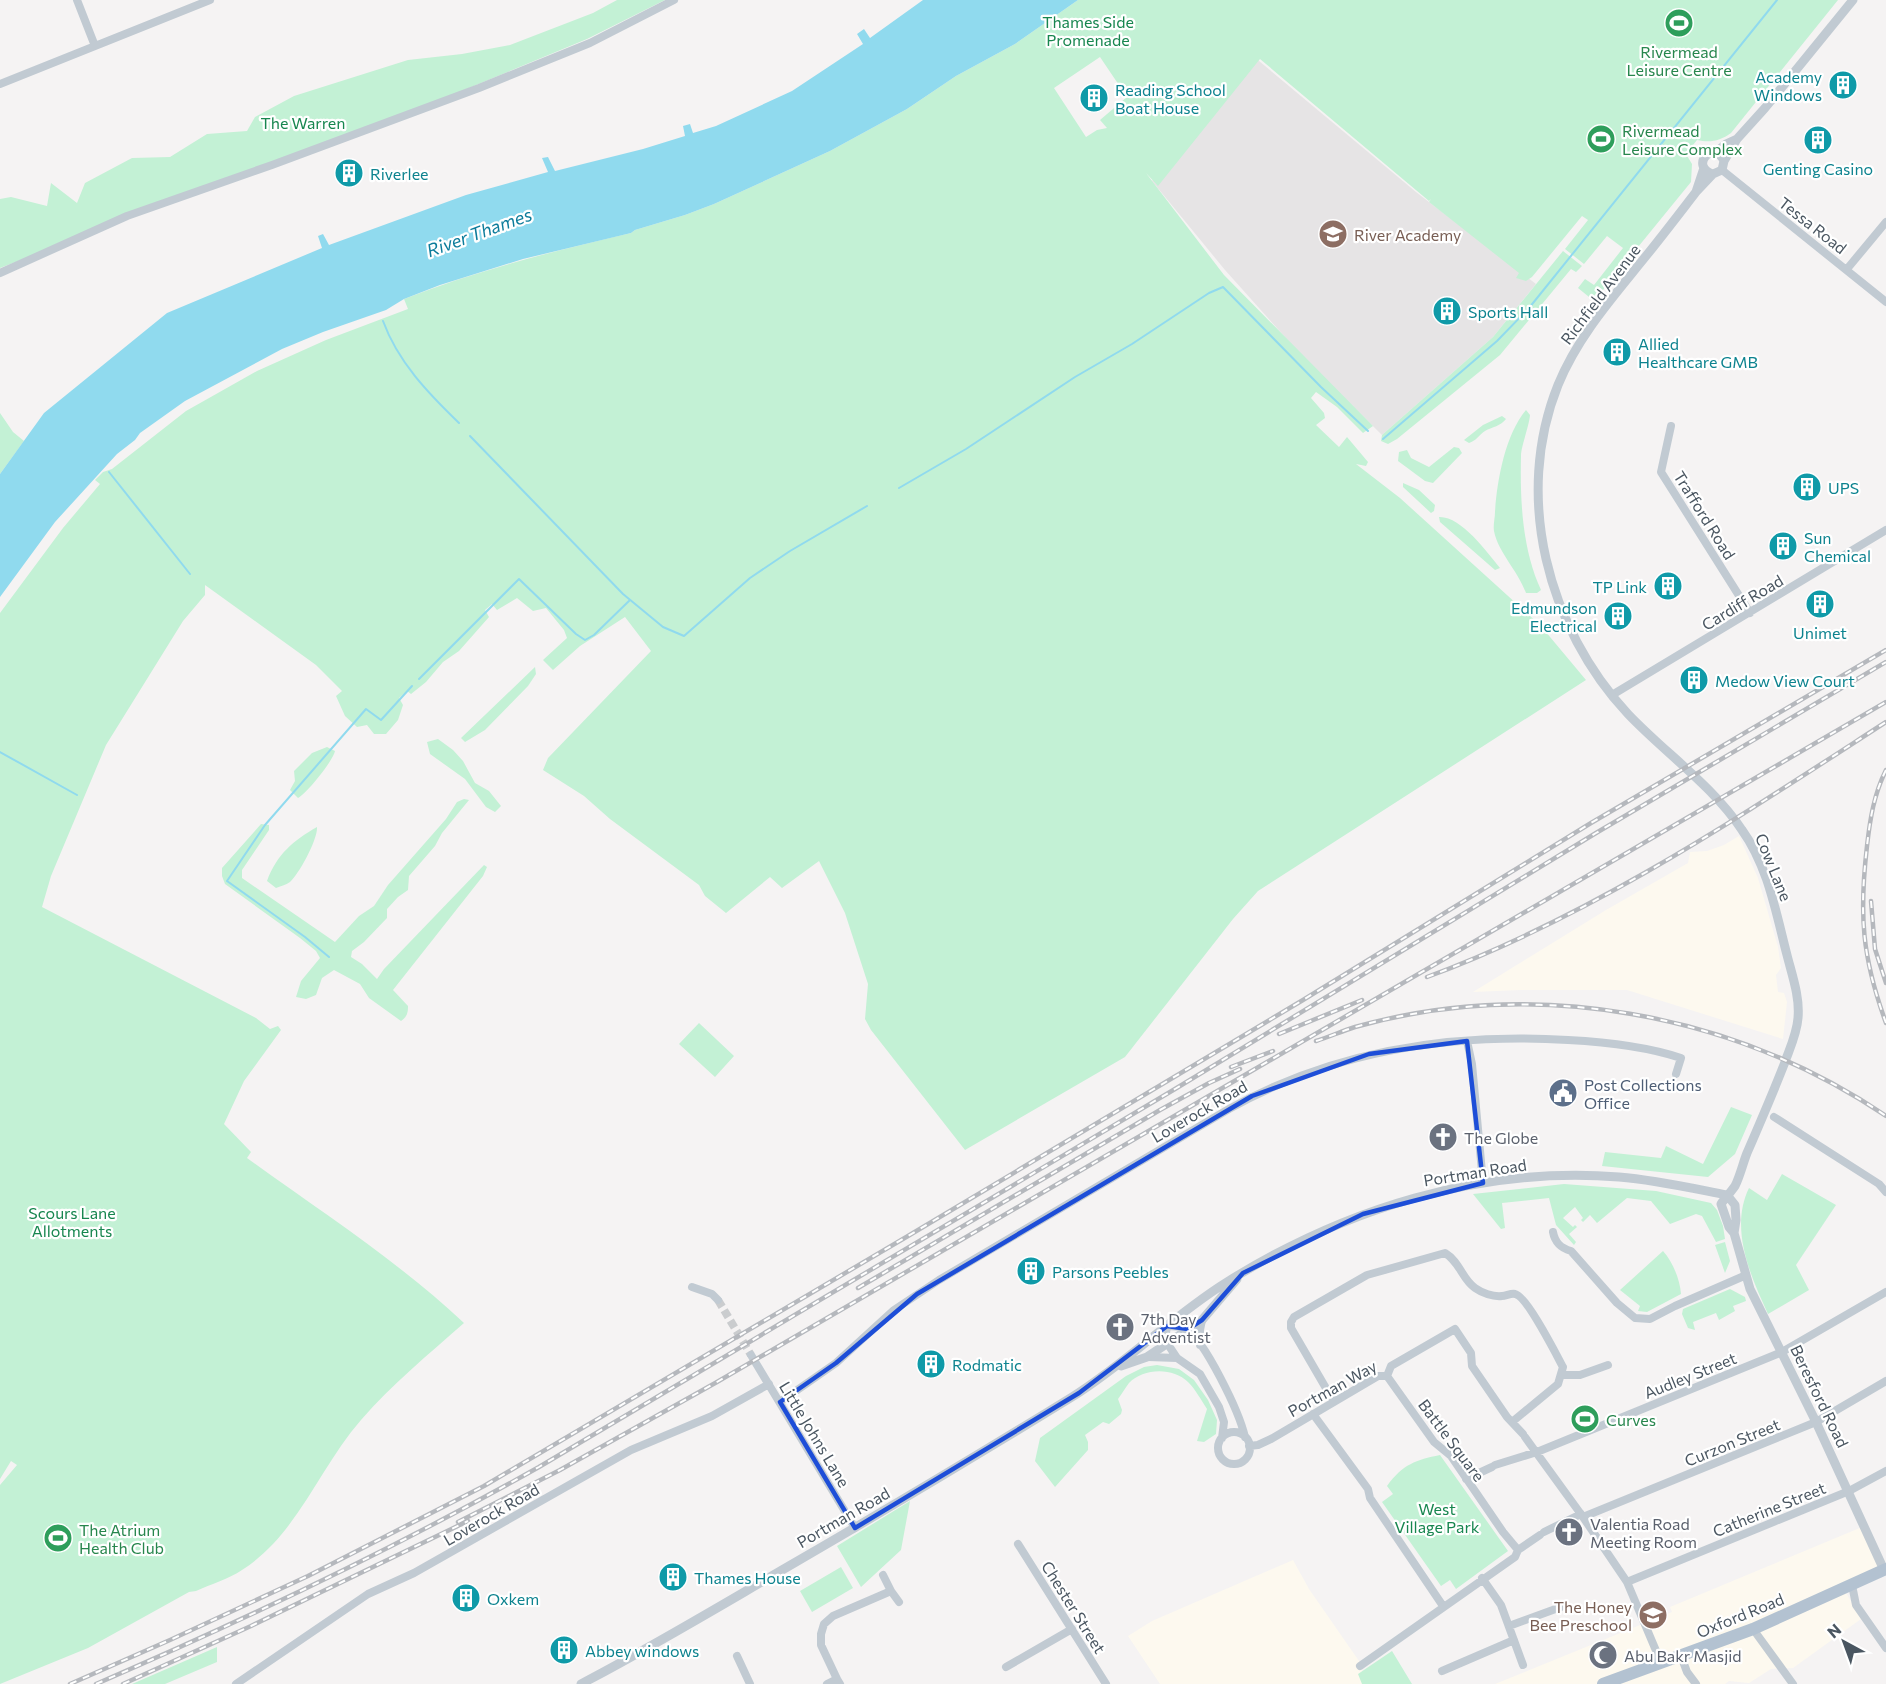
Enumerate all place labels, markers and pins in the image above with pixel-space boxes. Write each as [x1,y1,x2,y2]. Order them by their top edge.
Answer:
sports icon: Rivermead Leisure Centre [1663,7,1695,39]
place label: Rivermead Leisure Centre [1626,42,1732,79]
place label: Academy Windows [1754,67,1822,104]
building icon: Academy Windows [1827,69,1859,101]
place label: Reading School Boat House [1115,80,1226,117]
building icon: Reading School Boat House [1078,82,1110,114]
place label: Rivermead Leisure Complex [1622,121,1743,158]
sports icon: Rivermead Leisure Complex [1585,123,1617,155]
building icon: Genting Casino [1802,124,1834,156]
building icon: Riverlee [333,157,365,189]
place label: Genting Casino [1763,159,1873,178]
place label: Riverlee [370,164,429,183]
school or university icon: River Academy [1317,218,1349,250]
place label: River Academy [1354,225,1461,244]
building icon: Sports Hall [1431,295,1463,327]
place label: Sports Hall [1468,302,1548,321]
place label: Allied Healthcare GMB [1638,334,1758,371]
building icon: Allied Healthcare GMB [1601,336,1633,368]
building icon: UPS [1791,471,1823,503]
place label: UPS [1828,478,1859,497]
place label: Sun Chemical [1804,528,1871,565]
building icon: Sun Chemical [1767,530,1799,562]
building icon: TP Link [1652,570,1684,602]
place label: TP Link [1593,577,1647,596]
building icon: Unimet [1804,588,1836,620]
place label: Edmundson Electrical [1511,598,1597,635]
building icon: Edmundson Electrical [1602,600,1634,632]
place label: Unimet [1793,623,1847,642]
building icon: Medow View Court [1678,664,1710,696]
place label: Medow View Court [1715,671,1855,690]
place label: Post Collections Office [1584,1075,1702,1112]
public building icon: Post Collections Office [1547,1077,1579,1109]
church icon: The Globe [1427,1121,1459,1153]
place label: The Globe [1464,1128,1538,1147]
building icon: Parsons Peebles [1015,1255,1047,1287]
place label: Parsons Peebles [1052,1262,1169,1281]
place label: 7th Day Adventist [1141,1309,1211,1346]
church icon: 7th Day Adventist [1104,1311,1136,1343]
building icon: Rodmatic [915,1348,947,1380]
place label: Rodmatic [952,1355,1022,1374]
sports icon: Curves [1569,1403,1601,1435]
place label: Curves [1606,1410,1656,1429]
place label: Valentia Road Meeting Room [1590,1514,1697,1551]
church icon: Valentia Road Meeting Room [1553,1516,1585,1548]
place label: The Atrium Health Club [79,1520,164,1557]
sports icon: The Atrium Health Club [42,1522,74,1554]
building icon: Thames House [657,1561,689,1593]
place label: Thames House [694,1568,801,1587]
building icon: Oxkem [450,1582,482,1614]
place label: Oxkem [487,1589,539,1608]
place label: The Honey Bee Preschool [1530,1597,1632,1634]
school or university icon: The Honey Bee Preschool [1637,1599,1669,1631]
building icon: Abbey windows [548,1634,580,1666]
mosque icon: Abu Bakr Masjid [1587,1639,1619,1671]
place label: Abbey windows [585,1641,699,1660]
place label: Abu Bakr Masjid [1624,1646,1742,1665]

